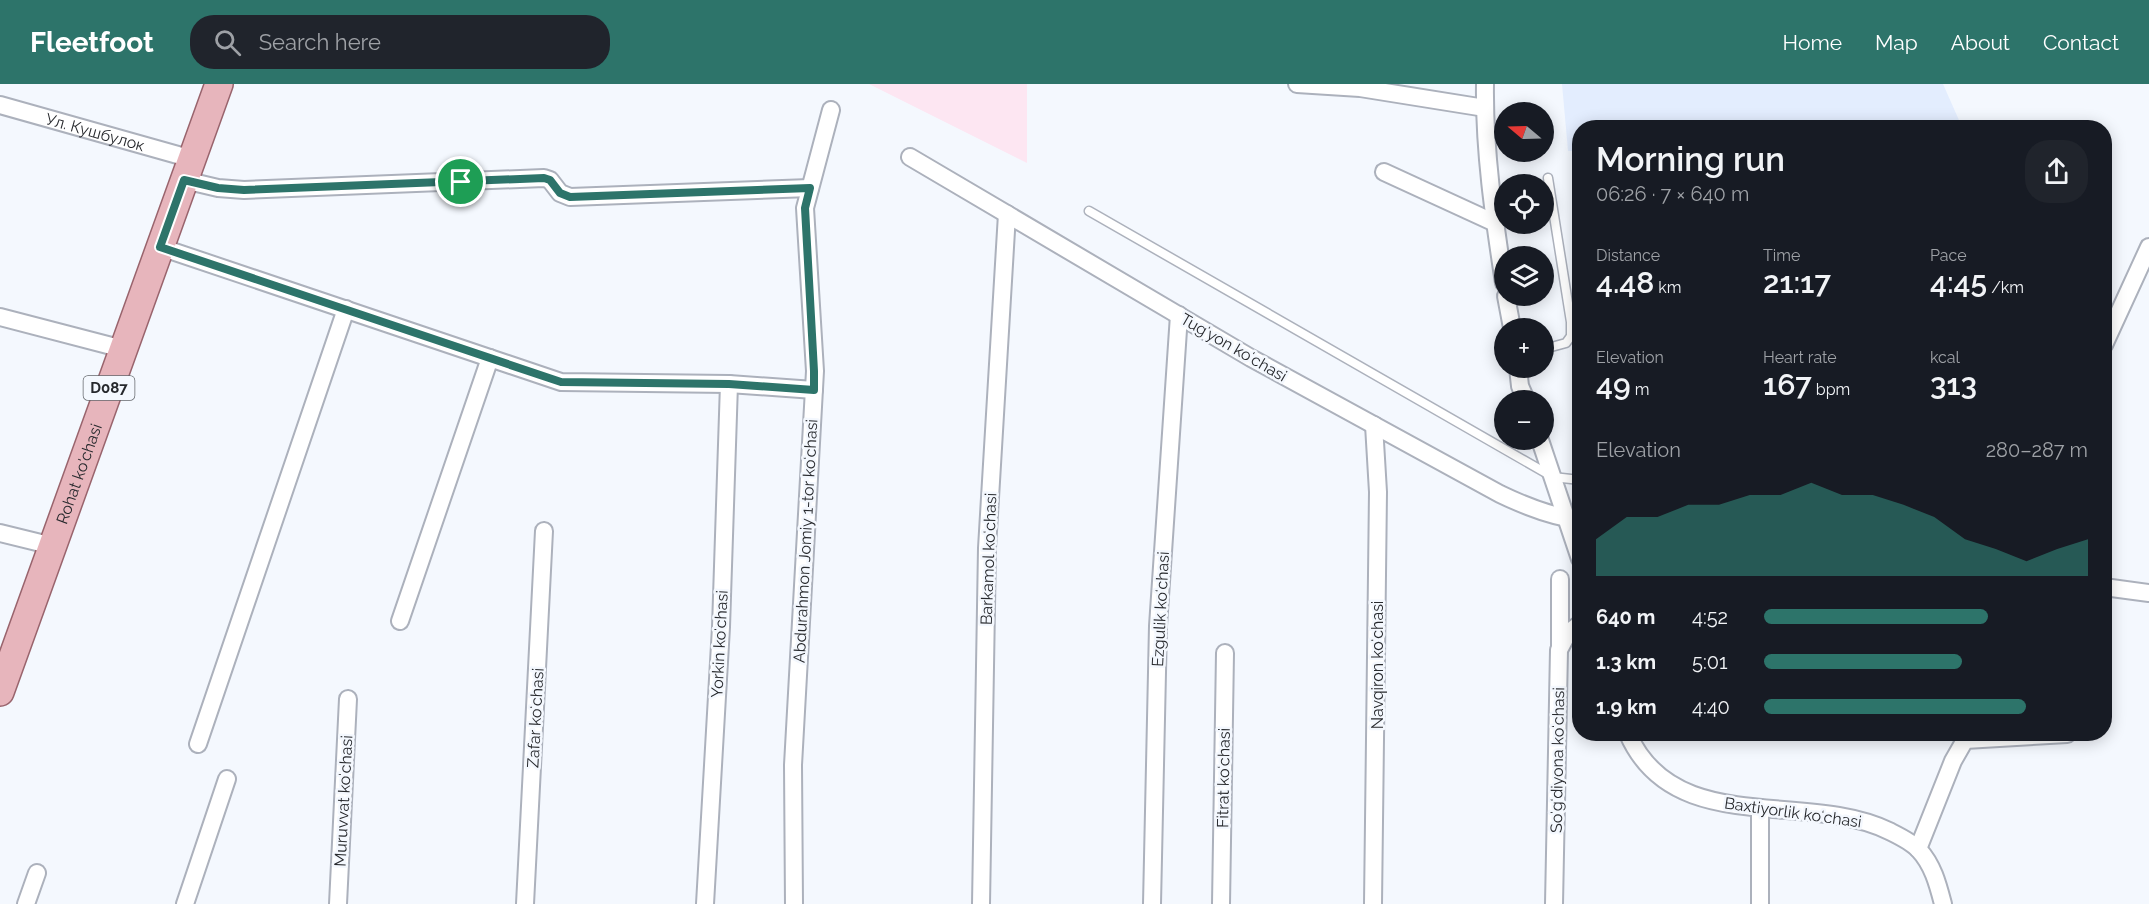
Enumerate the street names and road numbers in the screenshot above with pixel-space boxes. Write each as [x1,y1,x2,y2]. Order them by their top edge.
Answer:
street label: Ул. Кушбулок [43,109,147,155]
street label: Tugʻyon koʻchasi [1177,309,1290,386]
road number: D087 [84,376,134,400]
street label: Abdurahmon Jomiy 1-tor koʻchasi [790,419,821,663]
street label: Rohat ko'chasi [52,421,106,527]
street label: Barkamol koʻchasi [977,493,1000,626]
street label: Ezgulik koʻchasi [1148,551,1173,667]
street label: Yorkin koʻchasi [707,590,732,698]
street label: Navqiron koʻchasi [1368,601,1387,729]
street label: Zafar koʻchasi [523,668,548,769]
street label: Soʻgʻdiyona koʻchasi [1547,687,1568,833]
street label: Fitrat koʻchasi [1213,728,1234,828]
street label: Muruvvat koʻchasi [331,735,356,867]
street label: Baxtiyorlik koʻchasi [1723,793,1863,832]

